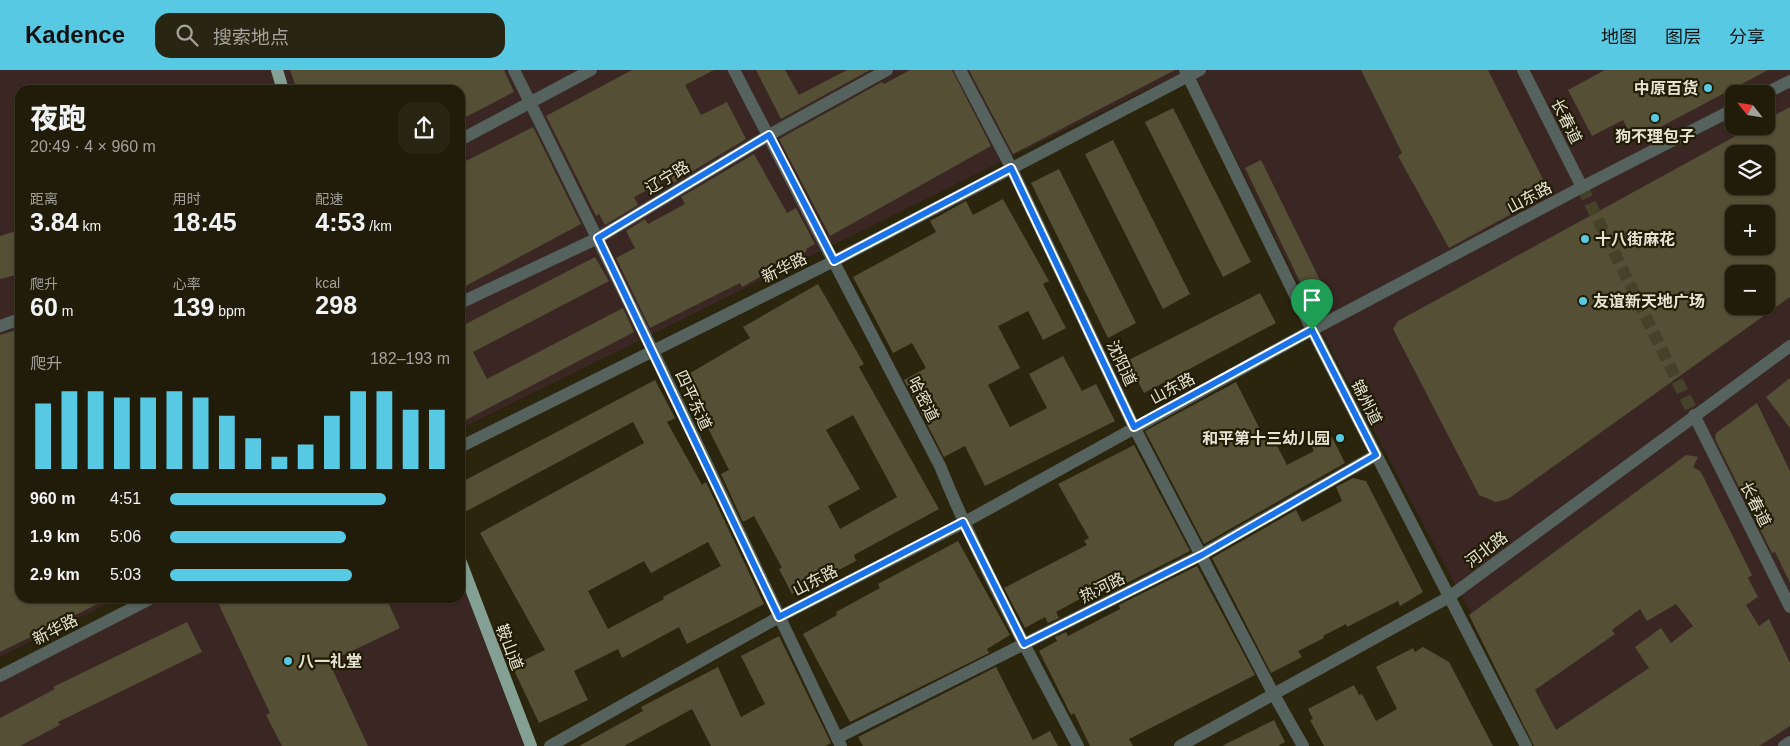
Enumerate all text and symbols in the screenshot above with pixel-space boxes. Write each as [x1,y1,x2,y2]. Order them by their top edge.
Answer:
search box [155,13,505,58]
text: Kadence [25,21,125,48]
icon: search [173,21,201,49]
text: 搜索地点 [213,27,289,48]
text: 地图 [1601,27,1637,47]
text: 图层 [1665,27,1701,47]
text: 分享 [1729,27,1765,47]
place label: 中原百货 [1634,79,1698,97]
marker: 中原百货 [1702,82,1714,94]
north arrow [1725,85,1775,135]
map controls [1725,85,1775,315]
street label: 长春道 [1548,96,1585,146]
button: share [398,102,450,154]
text: 夜跑 [30,103,86,134]
marker: 狗不理包子 [1649,112,1661,124]
place label: 狗不理包子 [1615,128,1695,145]
text: 20:49 · 4 × 960 m [30,138,156,155]
button: layers [1725,145,1775,195]
street label: 辽宁路 [642,158,692,197]
street label: 山东路 [1504,179,1554,216]
text: 距离 [30,191,58,207]
text: 用时 [173,191,201,207]
text: 配速 [315,191,343,207]
button: + [1725,205,1775,255]
text: 3.84 [30,208,79,236]
text: 18:45 [173,208,237,236]
text: 4:53 [315,208,365,236]
text: km [79,218,101,234]
text: /km [365,218,392,234]
place label: 十八街麻花 [1595,231,1675,248]
marker: 十八街麻花 [1579,233,1591,245]
street label: 新华路 [759,249,810,286]
button: − [1725,265,1775,315]
text: kcal [315,275,340,291]
text: 爬升 [30,276,58,292]
text: 心率 [173,276,201,292]
pin [1291,279,1333,330]
icon: arrive [1298,286,1326,314]
text: 298 [315,291,357,319]
text: 60 [30,293,58,321]
text: 139 [173,293,214,321]
place label: 友谊新天地广场 [1593,293,1705,310]
marker: 友谊新天地广场 [1577,295,1589,307]
text: m [58,303,73,319]
text: bpm [214,303,246,319]
street label: 沈阳道 [1104,338,1139,389]
text: 182–193 m [370,350,450,367]
text: 爬升 [30,355,62,372]
street label: 四平东道 [672,368,715,433]
street label: 山东路 [1147,370,1197,407]
street label: 哈密道 [905,374,942,424]
street label: 锦州道 [1348,377,1385,427]
place label: 和平第十三幼儿园 [1202,429,1330,447]
marker: 和平第十三幼儿园 [1334,432,1346,444]
street label: 长春道 [1737,479,1774,529]
text: 960 m [30,490,75,507]
text: 4:51 [110,490,141,507]
text: 1.9 km [30,528,80,545]
text: 5:06 [110,528,141,545]
street label: 河北路 [1462,528,1511,571]
street label: 山东路 [790,562,840,599]
text: 2.9 km [30,566,80,583]
text: 5:03 [110,566,141,583]
street label: 热河路 [1077,569,1128,606]
street label: 新华路 [30,611,80,648]
street label: 鞍山道 [493,622,526,673]
place label: 八一礼堂 [298,652,362,670]
marker: 八一礼堂 [282,655,294,667]

